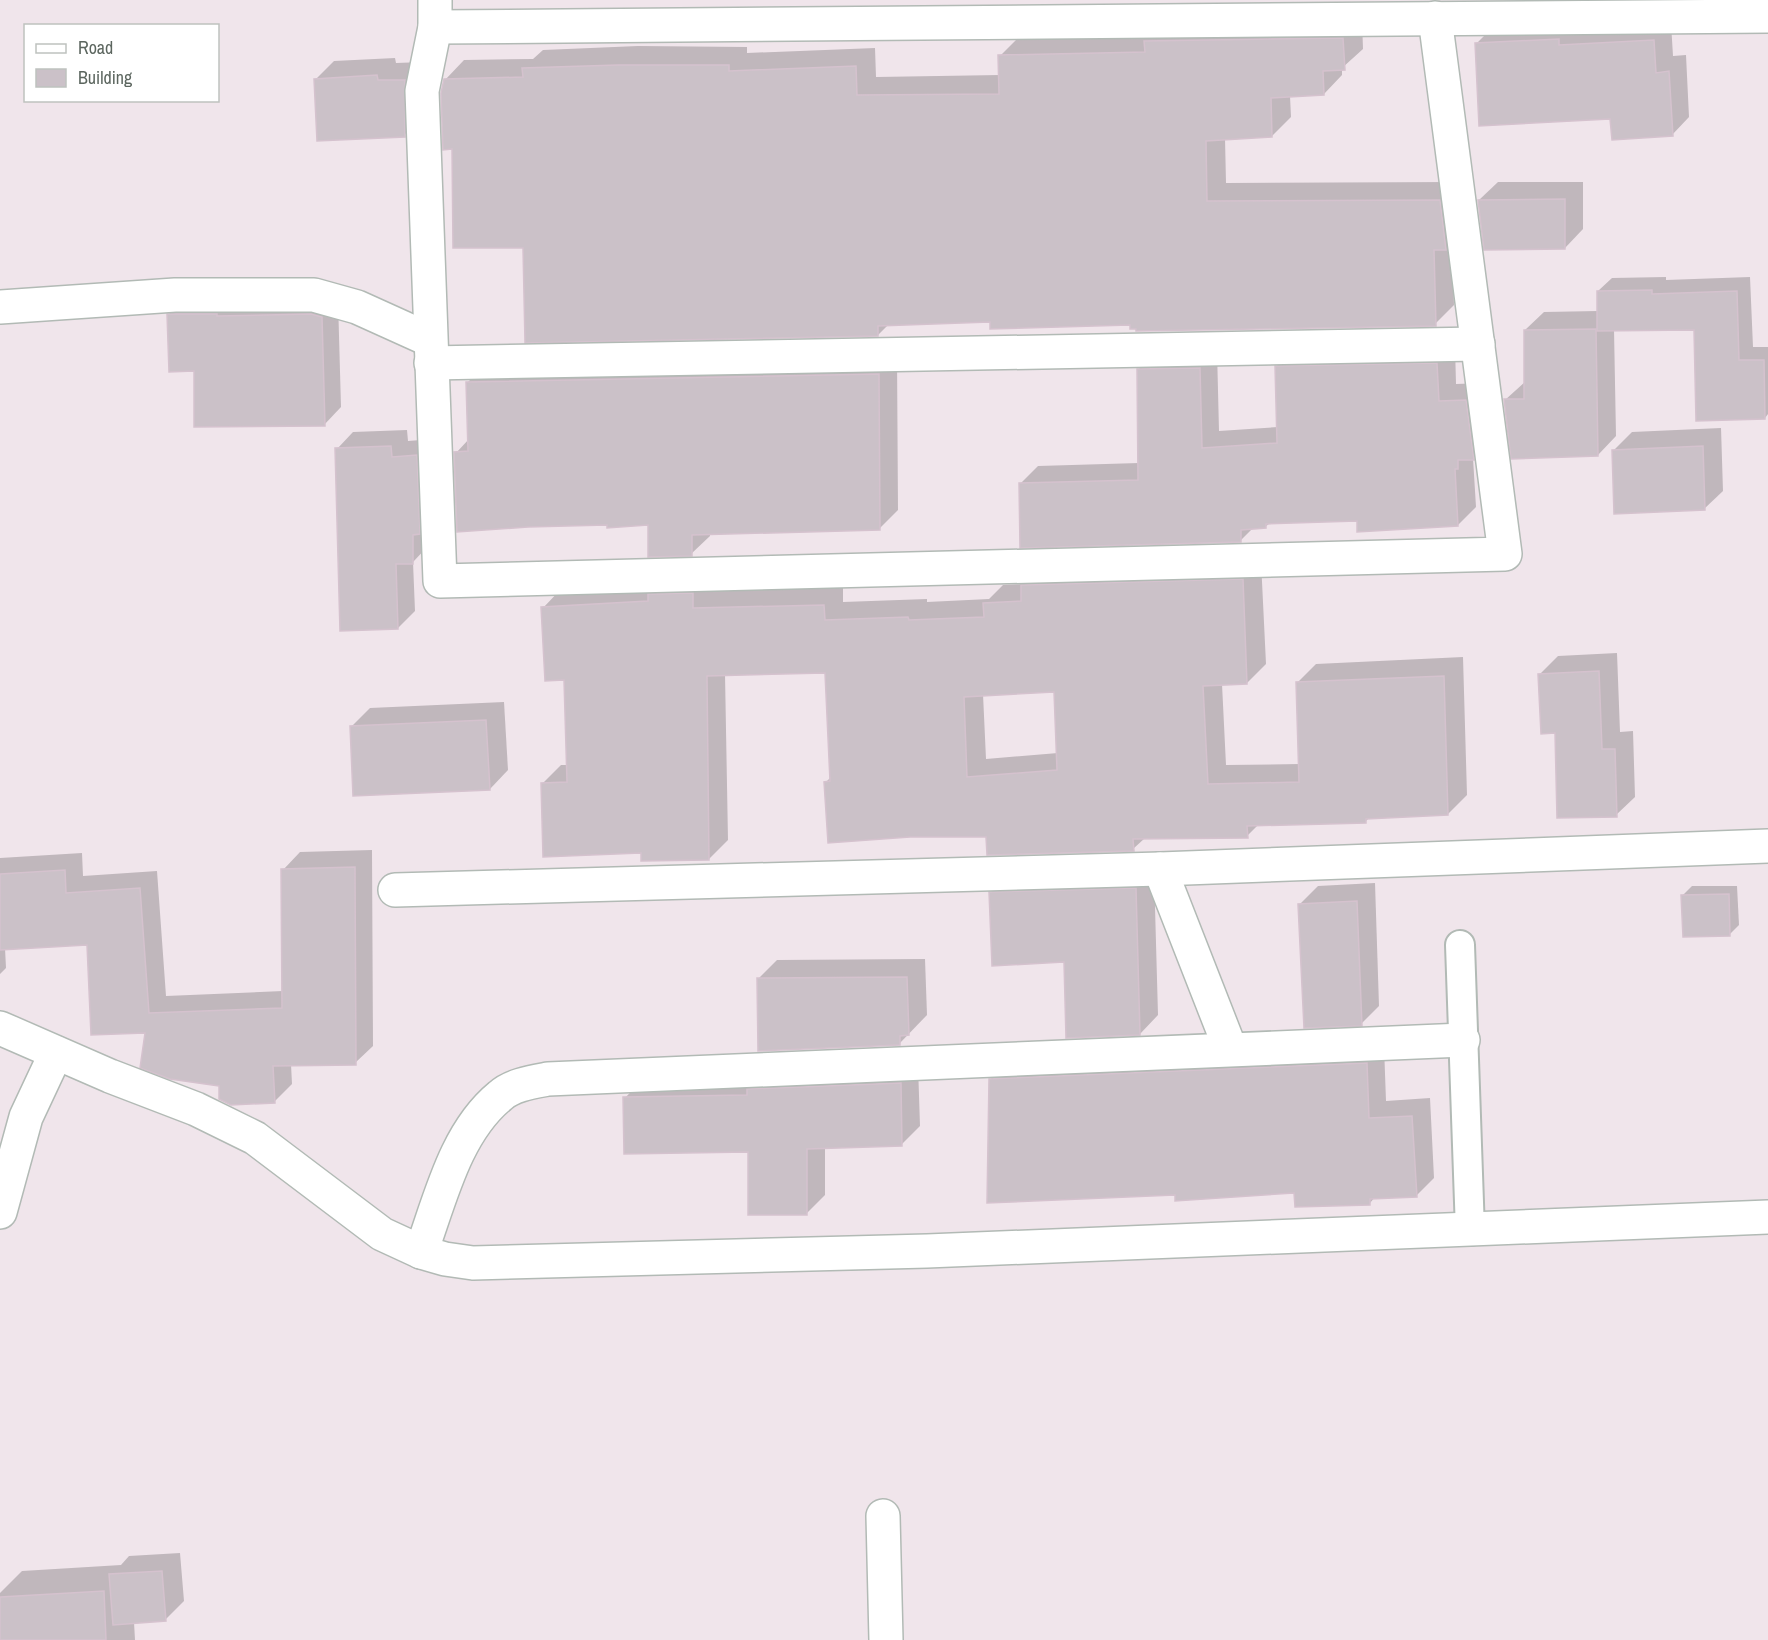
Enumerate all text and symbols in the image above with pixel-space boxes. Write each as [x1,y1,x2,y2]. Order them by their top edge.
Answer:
legend [24,24,219,102]
text: Road [78,35,113,60]
text: Building [78,65,133,90]

